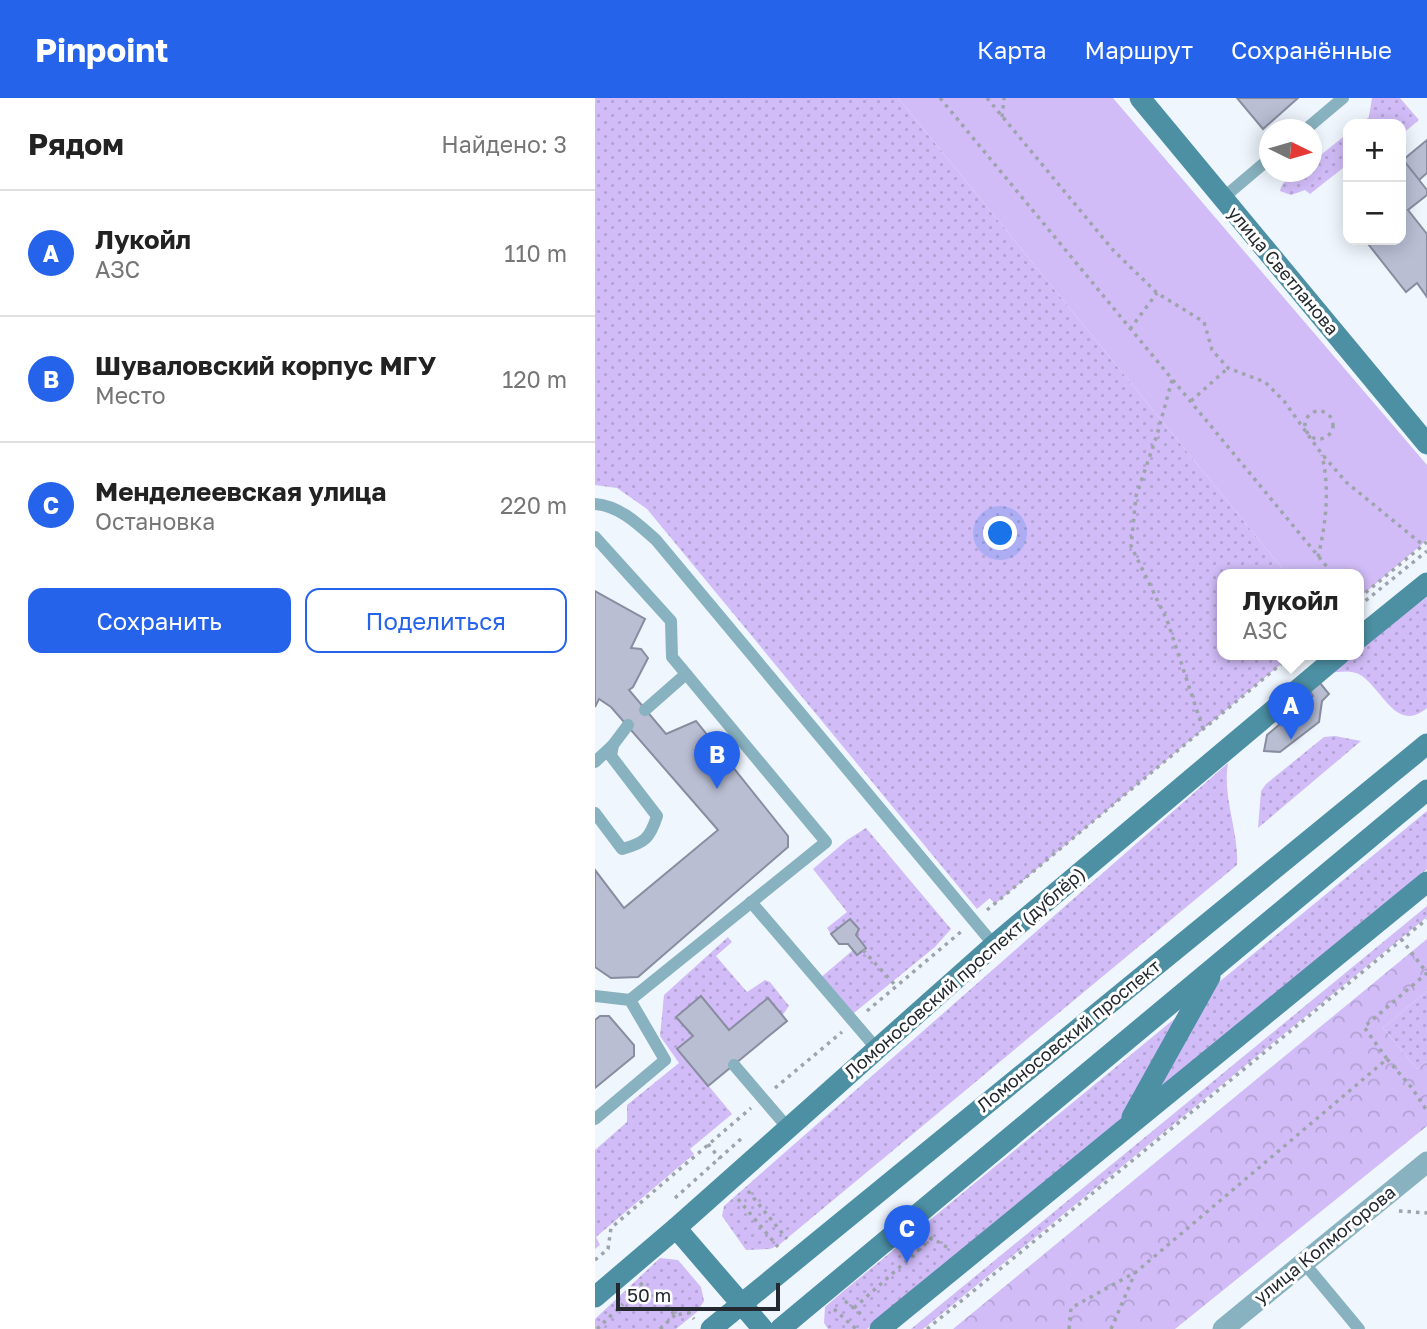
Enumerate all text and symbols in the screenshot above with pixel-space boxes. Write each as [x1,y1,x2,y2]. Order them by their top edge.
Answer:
text: Pinpoint [35,30,168,69]
text: Карта [977,35,1047,64]
text: Маршрут [1085,35,1193,64]
text: Сохранённые [1231,35,1392,64]
north arrow [1259,119,1322,182]
map controls [1343,119,1406,245]
button: + [1343,119,1406,182]
text: Рядом [28,126,124,162]
text: Найдено: 3 [441,130,567,158]
button: − [1343,182,1406,245]
street label: улица Светланова [1224,202,1344,339]
text: Лукойл [95,224,191,255]
text: A [43,239,59,267]
text: 110 m [504,239,567,267]
text: АЗС [95,255,140,283]
text: Шуваловский корпус МГУ [95,350,436,381]
text: B [43,365,59,393]
text: 120 m [502,365,567,393]
text: Место [95,381,166,409]
text: Менделеевская улица [95,476,386,507]
text: C [43,491,59,519]
text: 220 m [500,491,567,519]
text: Остановка [95,507,215,535]
your location [983,516,1017,550]
popup [1217,569,1364,660]
text: Лукойл [1242,585,1339,616]
button: Сохранить [28,588,291,653]
button: Поделиться [305,588,567,653]
text: АЗС [1242,616,1288,644]
pin: A [1268,682,1314,740]
pin: B [694,731,740,789]
street label: Ломоносовский проспект (дублёр) [841,863,1089,1083]
street label: Ломоносовский проспект [973,955,1165,1117]
street label: улица Колмогорова [1249,1180,1399,1308]
pin: C [884,1205,930,1263]
scale bar [616,1280,781,1312]
text: 50 m [627,1283,671,1306]

